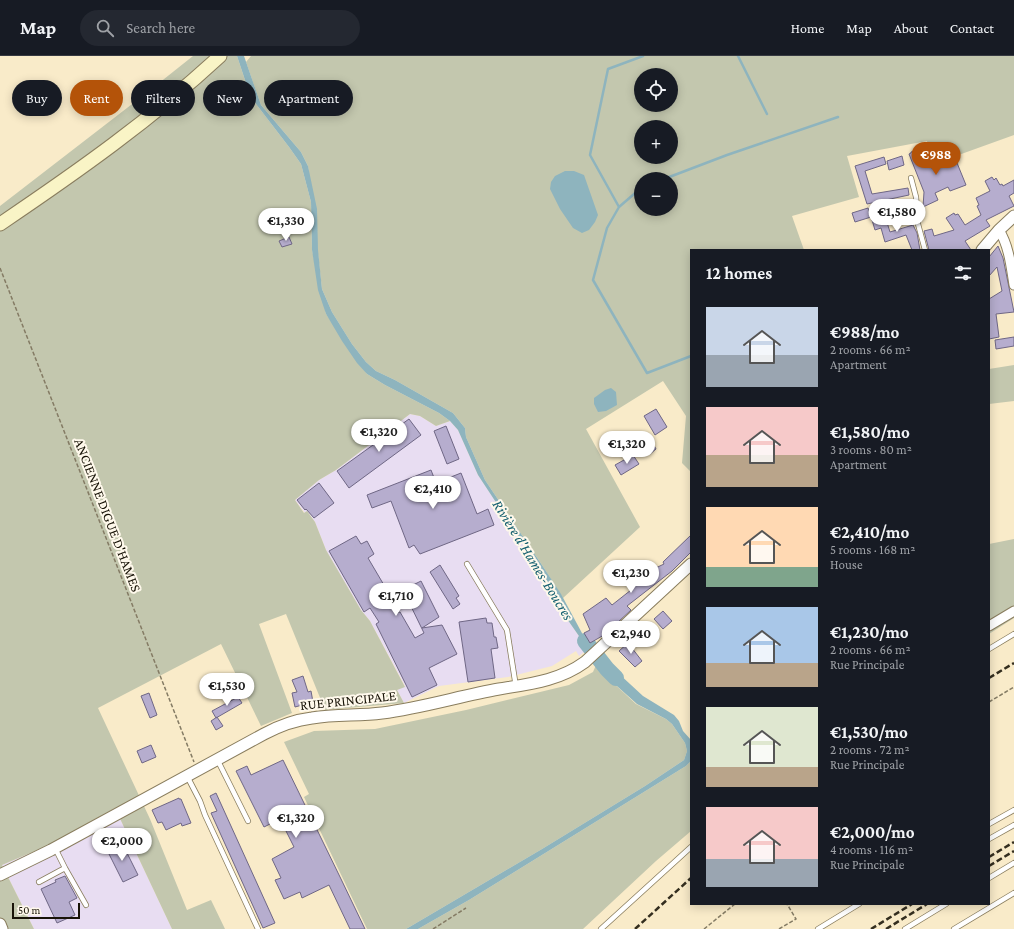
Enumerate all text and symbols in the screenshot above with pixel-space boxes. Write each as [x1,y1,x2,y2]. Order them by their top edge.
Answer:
search box [80,10,360,46]
text: Map [20,17,56,38]
icon: search [94,17,116,39]
text: Search here [126,20,195,36]
text: Home [791,20,824,36]
text: Map [846,20,872,36]
text: About [894,20,928,36]
text: Contact [950,20,994,36]
map controls [634,68,678,216]
button: locate [634,68,678,112]
chip: Buy [12,80,62,116]
chip: Rent [70,80,123,116]
chip: Filters [131,80,195,116]
chip: New [203,80,256,116]
chip: Apartment [264,80,353,116]
button: + [634,120,678,164]
pin: €988 [912,142,960,176]
text: €988 [921,147,951,162]
button: − [634,172,678,216]
pin: €1,580 [864,199,930,233]
text: €1,580 [878,204,916,219]
pin: €1,330 [253,208,319,242]
text: €1,330 [267,213,305,228]
icon: filters [952,262,974,284]
text: 12 homes [706,264,772,283]
icon: home [738,323,786,371]
text: €988/mo [830,323,899,342]
text: 2 rooms · 66 m² [830,342,911,357]
text: Apartment [830,357,887,372]
pin: €1,320 [346,419,412,453]
icon: home [738,423,786,471]
text: €1,580/mo [830,423,910,442]
text: €1,320 [360,424,398,439]
pin: €1,320 [594,431,660,465]
street label: ANCIENNE DIGUE D'HAMES [71,436,145,594]
text: €1,320 [608,436,646,451]
text: 3 rooms · 80 m² [830,442,912,457]
text: Apartment [830,457,887,472]
pin: €2,410 [400,476,466,510]
text: €2,410 [414,481,452,496]
water label: Rivière d'Hames-Boucres [490,497,577,623]
icon: home [738,523,786,571]
text: €2,410/mo [830,523,909,542]
text: 5 rooms · 168 m² [830,542,915,557]
text: House [830,557,863,572]
pin: €1,230 [598,560,664,594]
text: €1,230 [612,565,650,580]
pin: €1,710 [363,583,429,617]
text: €1,710 [378,588,414,603]
pin: €2,940 [598,621,664,655]
icon: home [738,623,786,671]
text: €1,230/mo [830,623,909,642]
text: €2,940 [611,626,651,641]
text: 2 rooms · 66 m² [830,642,911,657]
text: Rue Principale [830,657,904,672]
pin: €1,530 [194,673,260,707]
text: €1,530 [208,678,246,693]
street label: RUE PRINCIPALE [299,687,397,713]
icon: home [738,723,786,771]
text: €1,530/mo [830,723,908,742]
text: 2 rooms · 72 m² [830,742,910,757]
text: Rue Principale [830,757,904,772]
pin: €1,320 [263,805,329,839]
text: €1,320 [277,810,315,825]
icon: home [738,823,786,871]
text: €2,000/mo [830,823,915,842]
pin: €2,000 [89,828,155,862]
text: €2,000 [101,833,143,848]
text: 4 rooms · 116 m² [830,842,913,857]
text: Rue Principale [830,857,904,872]
scale bar [12,901,80,920]
text: 50 m [18,904,40,916]

